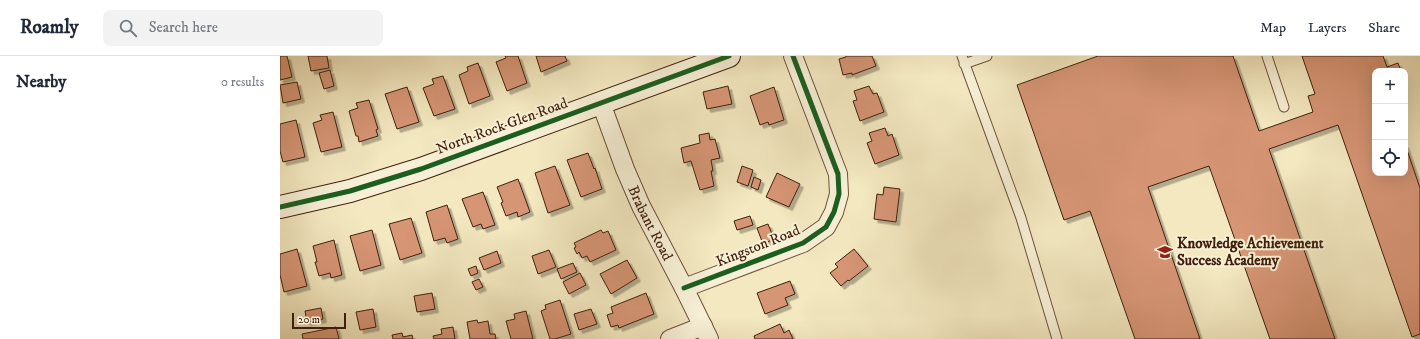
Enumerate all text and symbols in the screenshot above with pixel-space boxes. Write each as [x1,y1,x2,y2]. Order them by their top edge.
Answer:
search box [103,10,383,46]
text: Roamly [20,16,79,39]
icon: search [117,17,139,39]
text: Search here [149,18,218,37]
text: Map [1260,19,1286,37]
text: Layers [1308,19,1346,37]
text: Share [1368,19,1400,37]
map controls [1372,68,1408,176]
button: + [1372,68,1408,104]
text: Nearby [16,71,66,93]
text: 0 results [221,74,264,90]
street label: North Rock Glen Road [434,93,571,159]
button: − [1372,104,1408,140]
button: locate [1372,140,1408,176]
street label: Brabant Road [624,183,678,264]
street label: Kingston Road [713,220,803,271]
place label: Knowledge Achievement Success Academy [1177,234,1324,270]
school or university icon: Knowledge Achievement Success Academy [1156,243,1174,261]
scale bar [292,311,346,330]
text: 20 m [298,313,320,327]

